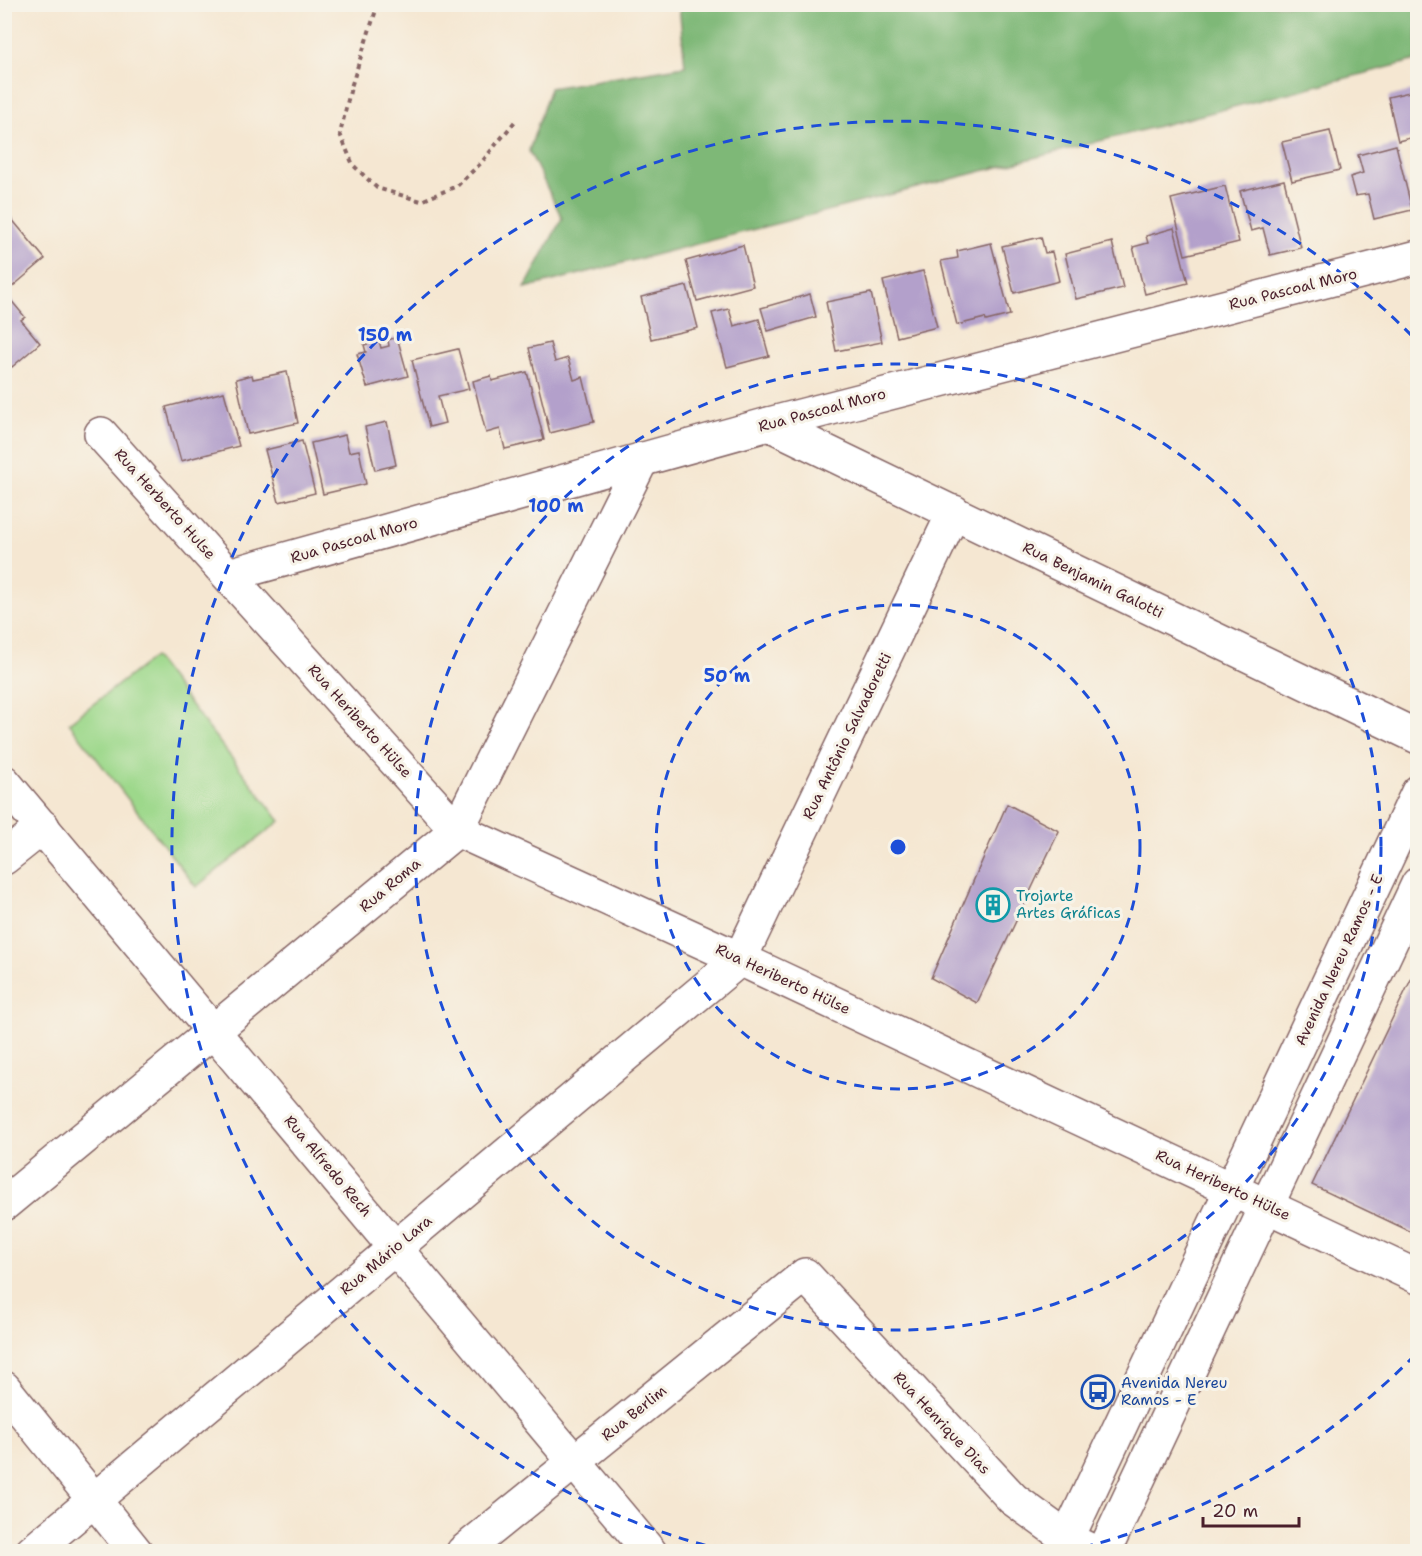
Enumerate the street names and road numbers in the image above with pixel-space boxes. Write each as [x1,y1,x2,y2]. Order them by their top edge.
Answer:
street label: Rua Pascoal Moro [1227,263,1359,315]
street label: Rua Pascoal Moro [756,383,888,437]
street label: Rua Herberto Hulse [110,444,220,564]
street label: Rua Pascoal Moro [288,512,420,568]
street label: Rua Benjamin Galotti [1019,537,1167,623]
street label: Rua Antônio Salvadoretti [798,649,896,823]
street label: Rua Heriberto Hülse [304,660,416,782]
street label: Rua Roma [355,853,425,916]
street label: Avenida Nereu Ramos - E [1290,871,1388,1049]
street label: Rua Heriberto Hülse [712,939,854,1019]
street label: Rua Alfredo Rech [280,1111,376,1221]
street label: Rua Heriberto Hülse [1152,1145,1294,1225]
street label: Rua Mário Lara [336,1210,437,1299]
street label: Rua Henrique Dias [889,1367,995,1479]
street label: Rua Berlim [597,1381,671,1445]

